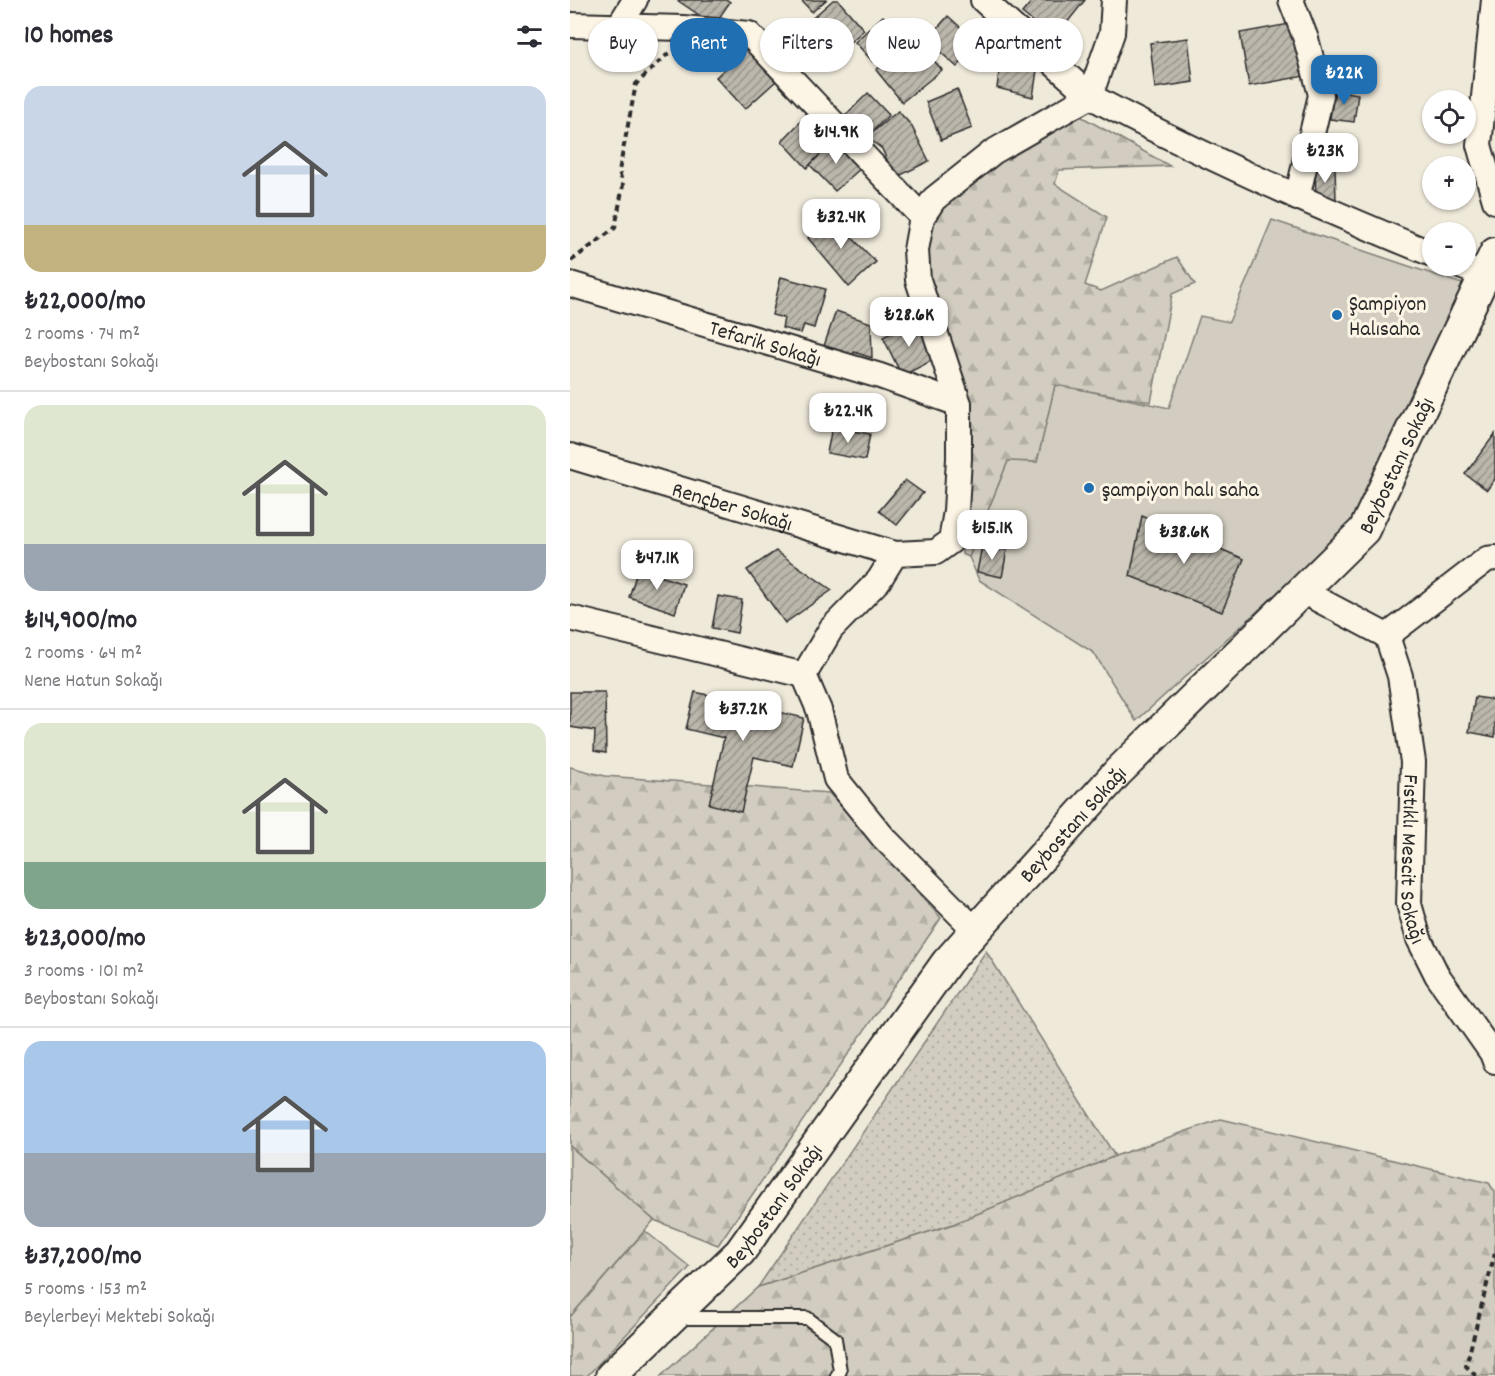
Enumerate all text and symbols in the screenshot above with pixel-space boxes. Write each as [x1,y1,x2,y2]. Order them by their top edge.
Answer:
text: 10 homes [24,18,114,55]
chip: Buy [588,18,658,72]
chip: Rent [670,18,748,72]
chip: Filters [760,18,854,72]
chip: New [866,18,941,72]
chip: Apartment [953,18,1083,72]
icon: filters [513,20,546,53]
pin: ₺22K [1308,55,1380,106]
text: ₺22K [1325,60,1363,88]
map controls [1422,90,1476,276]
button: locate [1422,90,1476,144]
pin: ₺14.9K [787,114,885,165]
text: ₺14.9K [813,119,859,147]
icon: home [231,125,339,233]
pin: ₺23K [1289,133,1361,184]
text: ₺23K [1306,138,1344,166]
button: + [1422,156,1476,210]
pin: ₺32.4K [792,199,890,250]
text: ₺32.4K [816,204,866,232]
button: − [1422,222,1476,276]
text: ₺22,000/mo [24,284,146,321]
place label: Şampiyon Halısaha [1349,290,1427,346]
pin: ₺28.6K [860,297,958,348]
text: ₺28.6K [884,302,934,330]
marker: Şampiyon Halısaha [1330,308,1344,322]
street label: Tefarik Sokağı [705,314,824,377]
text: 2 rooms · 74 m² [24,321,140,349]
text: Beybostanı Sokağı [24,349,158,377]
pin: ₺22.4K [799,393,897,444]
street label: Beybostanı Sokağı [1352,393,1444,540]
text: ₺22.4K [823,398,873,426]
icon: home [231,444,339,552]
street label: Rençber Sokağı [668,476,796,541]
place label: şampiyon halı saha [1101,476,1259,507]
marker: şampiyon halı saha [1082,481,1096,495]
pin: ₺15.1K [943,510,1041,561]
pin: ₺38.6K [1135,514,1233,565]
text: ₺15.1K [971,515,1013,543]
text: ₺38.6K [1159,519,1209,547]
pin: ₺47.1K [608,540,706,591]
text: ₺47.1K [635,545,679,573]
text: ₺14,900/mo [24,603,137,640]
text: 2 rooms · 64 m² [24,640,142,668]
text: Nene Hatun Sokağı [24,668,162,696]
pin: ₺37.2K [694,691,792,742]
text: ₺37.2K [719,696,767,724]
street label: Beybostanı Sokağı [1014,760,1135,891]
icon: home [231,762,339,870]
street label: Fıstıklı Mescit Sokağı [1390,774,1431,950]
text: ₺23,000/mo [24,921,146,958]
text: 3 rooms · 101 m² [24,958,144,986]
text: Beybostanı Sokağı [24,986,158,1014]
icon: home [231,1080,339,1188]
street label: Beybostanı Sokağı [719,1138,832,1277]
text: ₺37,200/mo [24,1239,141,1276]
text: 5 rooms · 153 m² [24,1276,147,1304]
text: Beylerbeyi Mektebi Sokağı [24,1304,215,1332]

